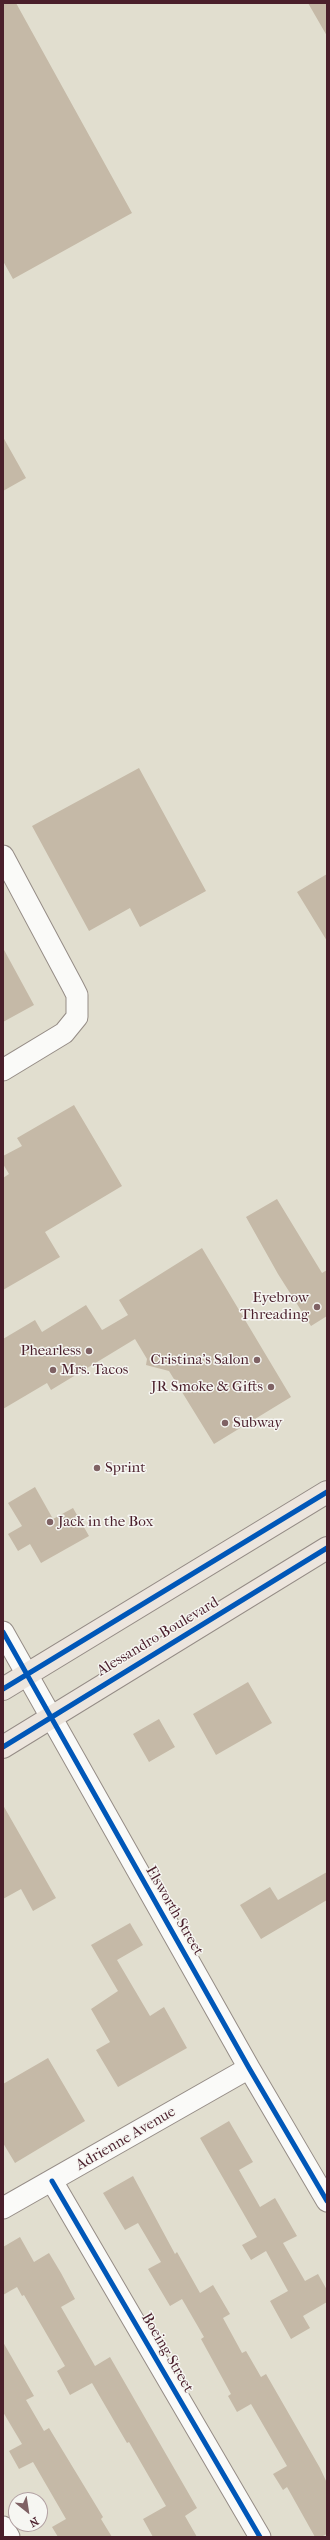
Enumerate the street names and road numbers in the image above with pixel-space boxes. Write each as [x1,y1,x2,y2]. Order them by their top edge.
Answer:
street label: Alessandro Boulevard [94,1594,222,1680]
street label: Elsworth Street [141,1863,207,1959]
street label: Adrienne Avenue [73,2103,179,2175]
street label: Boeing Street [137,2310,197,2396]

